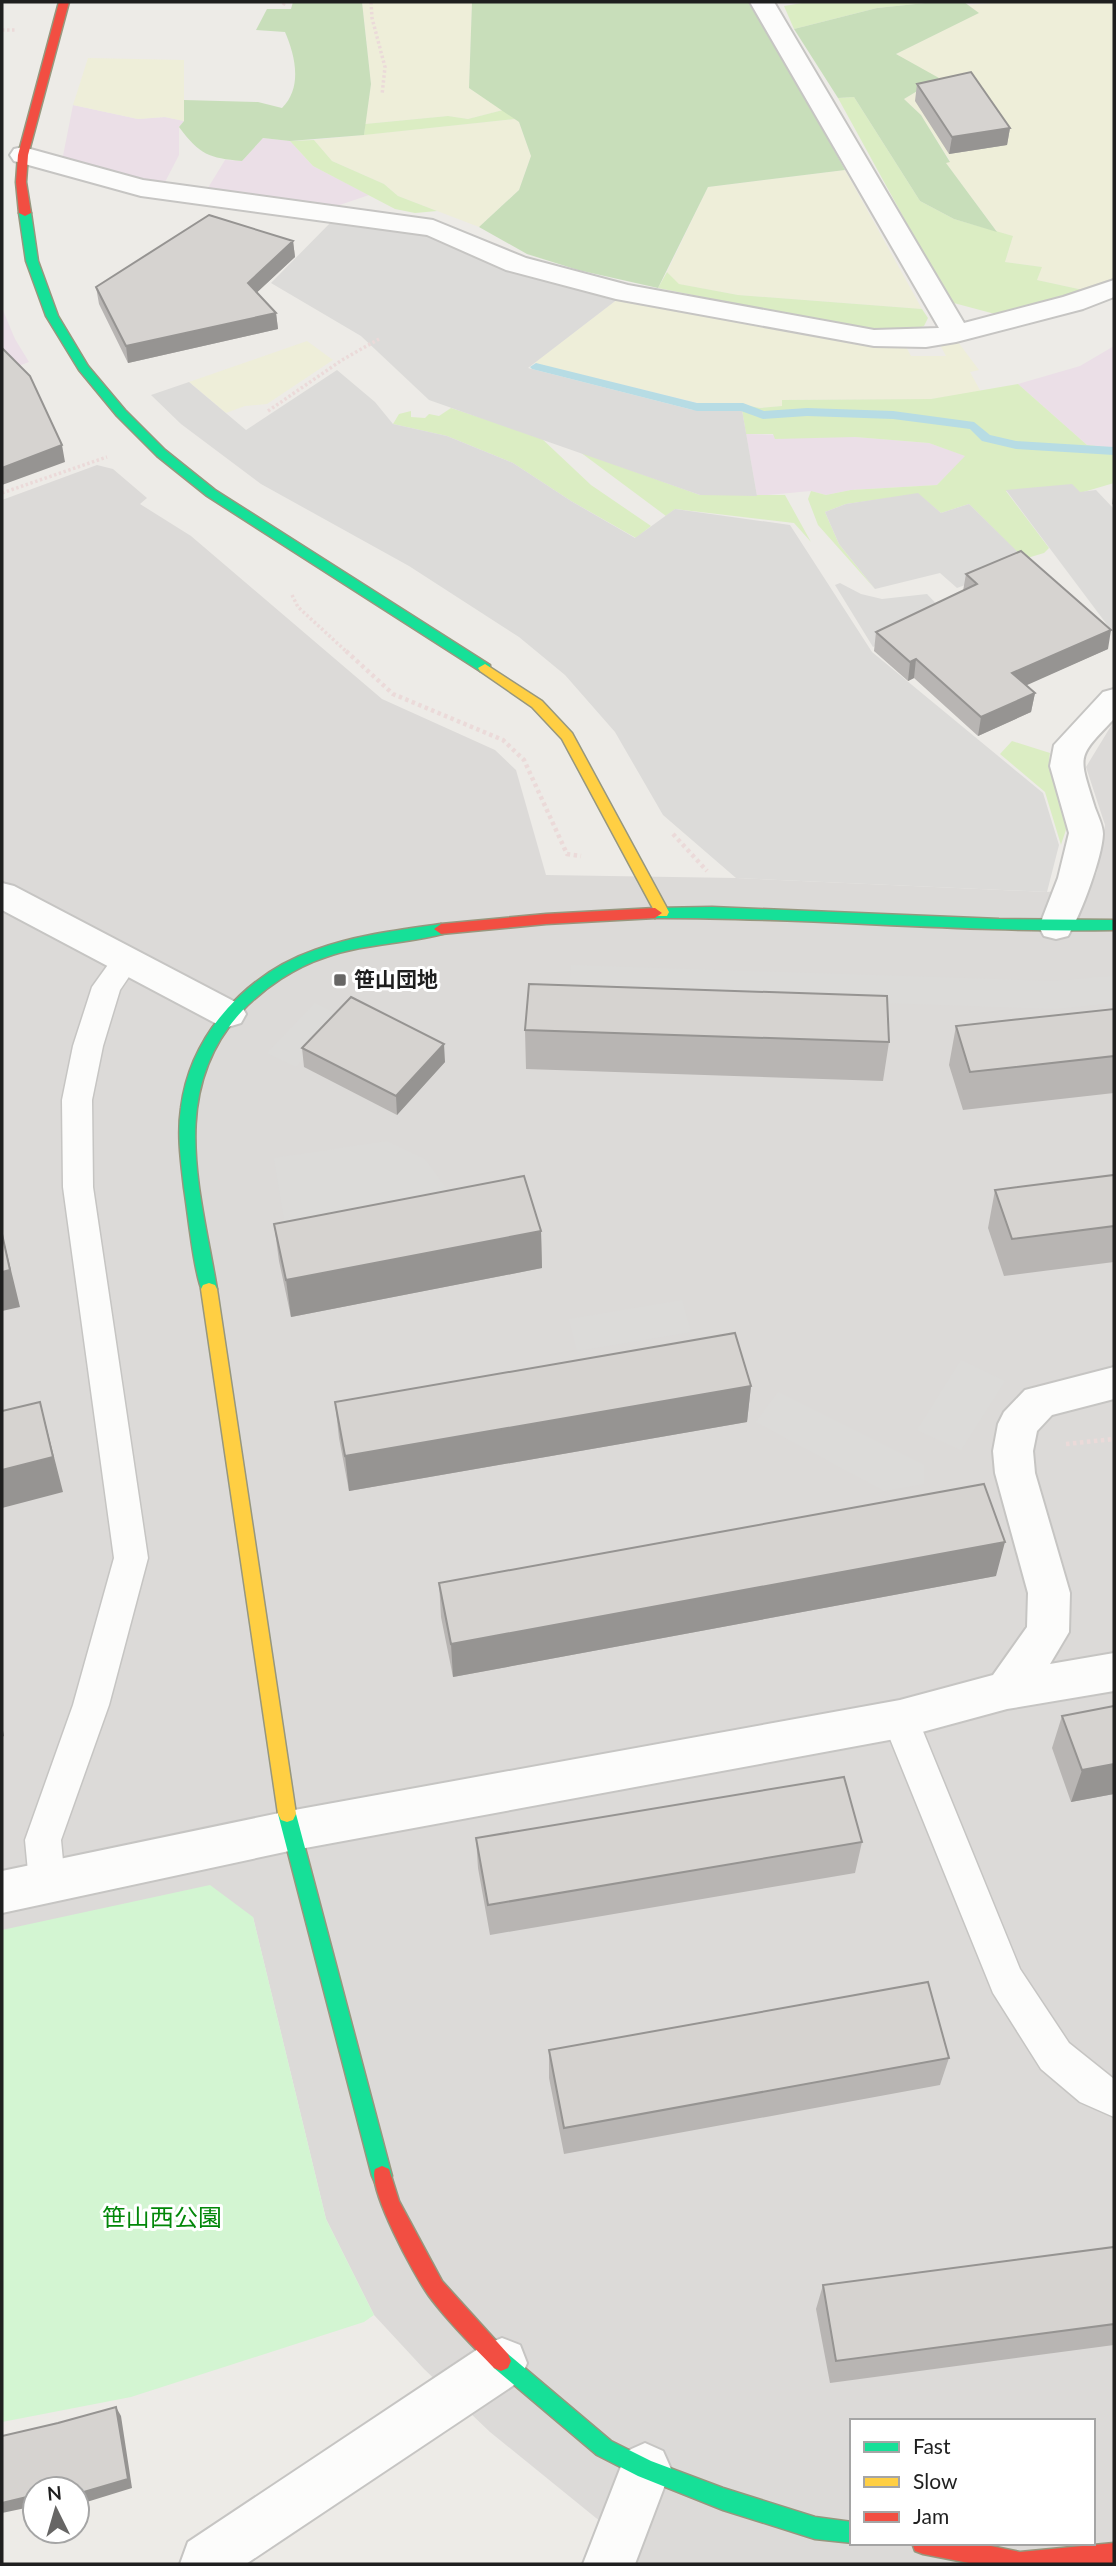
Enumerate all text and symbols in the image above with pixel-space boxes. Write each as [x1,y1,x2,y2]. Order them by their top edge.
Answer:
place label: 笹山団地 [354,966,438,991]
marker: 笹山団地 [332,972,348,988]
park label: 笹山西公園 [102,2202,222,2231]
legend [850,2419,1095,2545]
text: Fast [913,2433,951,2458]
text: Slow [913,2468,958,2493]
north arrow [21,2475,91,2545]
text: N [46,2480,63,2505]
text: Jam [913,2503,949,2528]

